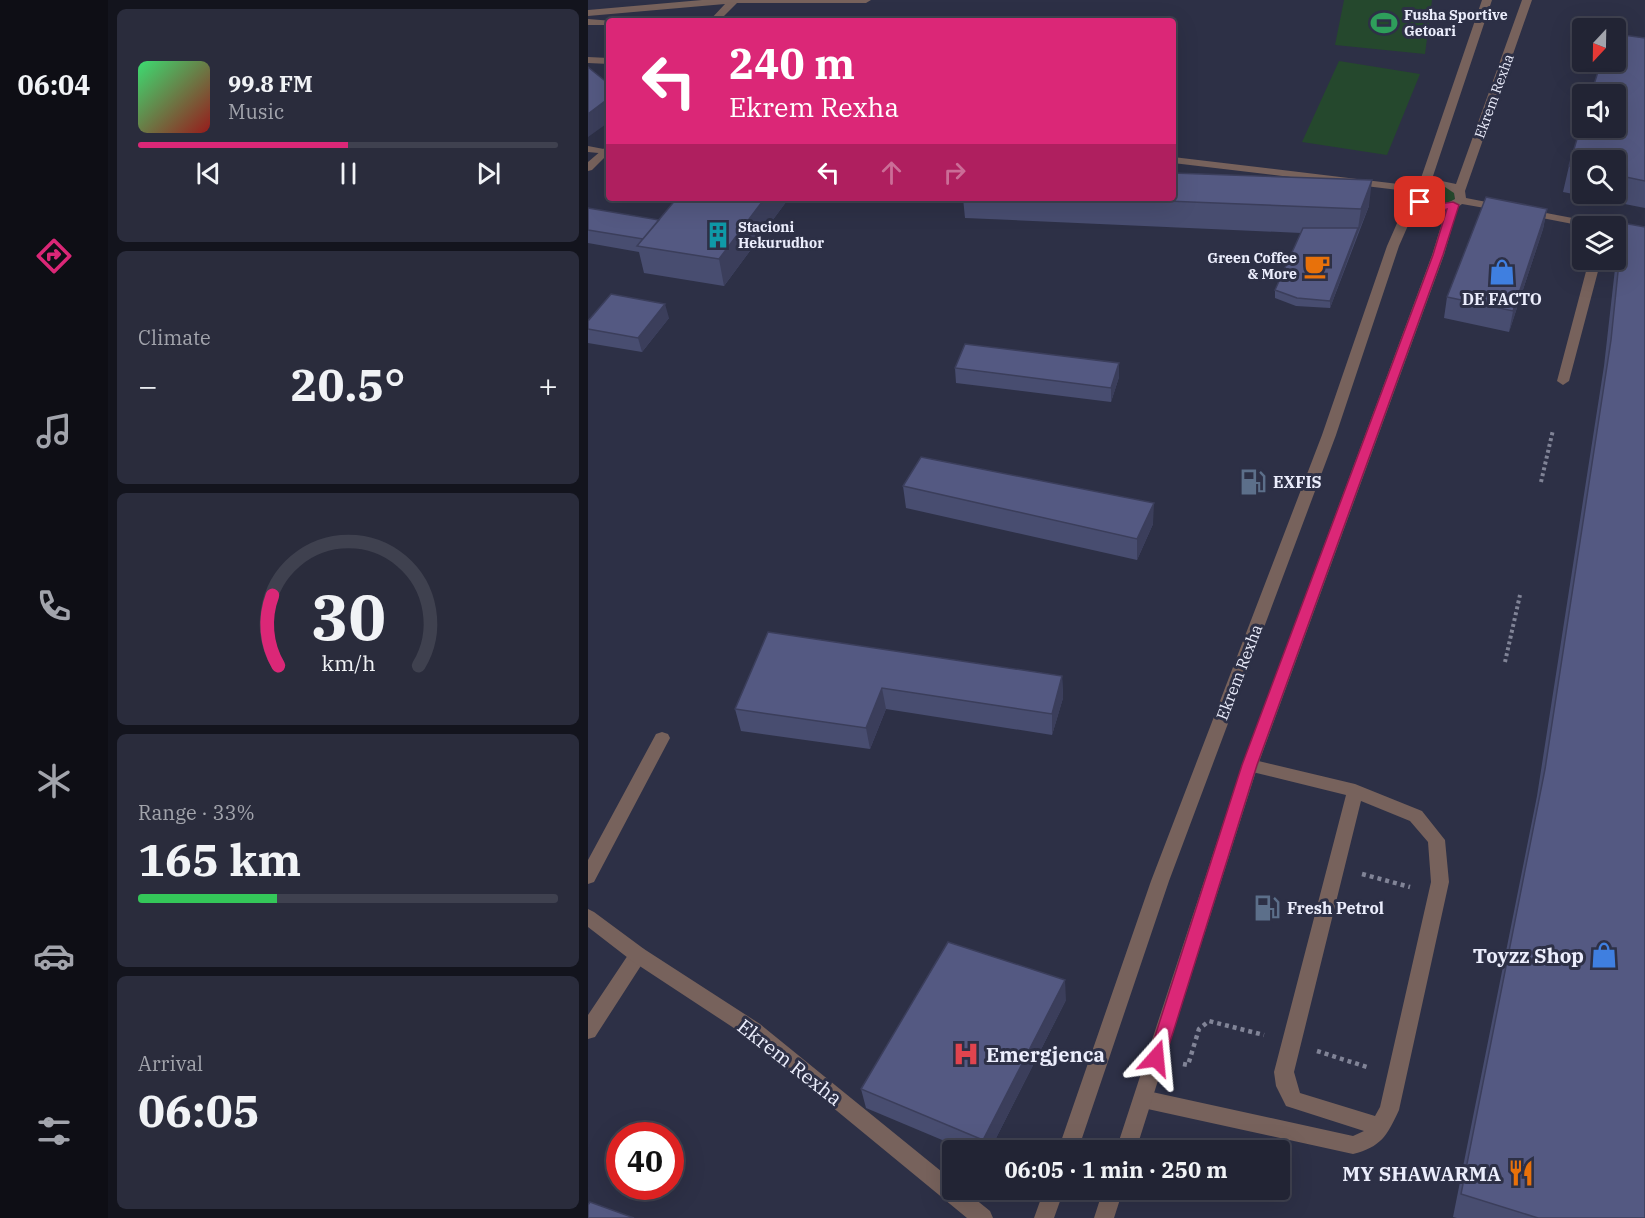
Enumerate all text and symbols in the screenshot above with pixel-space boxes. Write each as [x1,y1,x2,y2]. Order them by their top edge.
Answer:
place label: Fusha Sportive Getoari [1404,6,1508,40]
sports icon: Fusha Sportive Getoari [1369,8,1399,38]
north arrow [1572,18,1626,72]
map controls [1572,18,1626,270]
text: 240 m [729,36,855,91]
icon: left [630,42,708,120]
street label: Ekrem Rexha [1470,51,1518,141]
text: 06:04 [18,67,90,102]
text: 99.8 FM [228,69,313,98]
button: sound [1572,84,1626,138]
text: Ekrem Rexha [729,89,899,124]
text: Music [228,98,284,125]
button: search [1572,150,1626,204]
icon: left [812,156,845,189]
icon: ahead [875,156,908,189]
icon: right [938,156,971,189]
icon: previous [192,157,225,190]
icon: pause [332,157,365,190]
icon: next [472,157,505,190]
pin [1394,176,1445,227]
icon: arrive [1403,185,1436,218]
button: layers [1572,216,1626,270]
place label: Stacioni Hekurudhor [738,218,824,252]
building icon: Stacioni Hekurudhor [703,220,733,250]
icon: directions [33,235,75,277]
place label: Green Coffee & More [1207,249,1297,283]
cafe icon: Green Coffee & More [1302,251,1332,281]
shop icon: DE FACTO [1487,257,1517,287]
place label: DE FACTO [1462,289,1542,309]
text: Climate [138,324,211,351]
text: 20.5° [291,355,405,413]
text: − [138,364,158,407]
text: + [538,364,558,407]
icon: music [33,410,75,452]
fuel station icon: EXFIS [1238,467,1268,497]
place label: EXFIS [1273,472,1322,492]
text: 30 [311,576,385,657]
icon: phone [33,585,75,627]
street label: Ekrem Rexha [1212,621,1266,723]
text: km/h [321,649,375,677]
icon: climate [33,760,75,802]
text: Range · 33% [138,799,255,826]
text: 165 km [138,830,301,888]
fuel station icon: Fresh Petrol [1252,893,1282,923]
place label: Fresh Petrol [1287,898,1384,918]
icon: car [33,935,75,977]
shop icon: Toyzz Shop [1589,940,1619,970]
place label: Toyzz Shop [1473,942,1584,969]
street label: Ekrem Rexha [732,1013,848,1111]
position arrow [1124,1026,1188,1090]
hospital icon: Emergjenca [951,1039,981,1069]
place label: Emergjenca [986,1041,1105,1068]
text: Arrival [138,1050,203,1077]
text: 06:05 [138,1081,260,1139]
icon: filters [33,1110,75,1152]
speed limit sign: 40 [606,1122,684,1200]
text: 06:05 · 1 min · 250 m [1004,1155,1228,1184]
restaurant icon: MY SHAWARMA [1506,1158,1536,1188]
place label: MY SHAWARMA [1342,1160,1501,1187]

